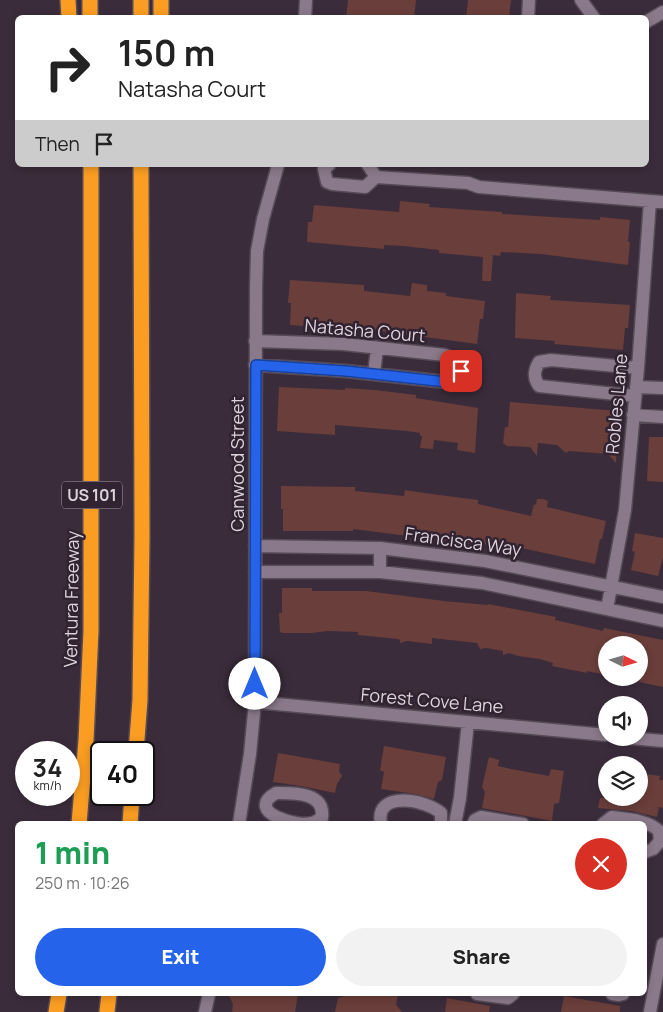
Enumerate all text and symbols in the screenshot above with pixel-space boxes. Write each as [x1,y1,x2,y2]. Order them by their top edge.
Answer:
text: 150 m [118,29,215,77]
icon: right [35,35,100,100]
text: Natasha Court [118,74,266,104]
icon: arrive [90,130,118,158]
text: Then [35,131,80,157]
street label: Natasha Court [304,313,426,347]
pin [440,350,482,392]
street label: Robles Lane [600,353,632,455]
icon: arrive [447,357,475,385]
street label: Canwood Street [225,396,249,532]
road number: US 101 [62,482,122,508]
street label: Francisca Way [403,521,524,561]
street label: Ventura Freeway [58,530,84,668]
north arrow [598,636,648,686]
map controls [598,636,648,806]
position arrow [228,657,280,709]
street label: Forest Cove Lane [360,682,504,718]
button: sound [598,696,648,746]
speed limit sign: 40 [90,741,155,806]
text: 34 [33,750,62,785]
button: layers [598,756,648,806]
text: km/h [34,777,61,794]
text: 1 min [35,832,110,873]
button: close [575,838,627,890]
text: 250 m · 10:26 [35,872,130,894]
button: Exit [35,928,326,986]
button: Share [336,928,627,986]

